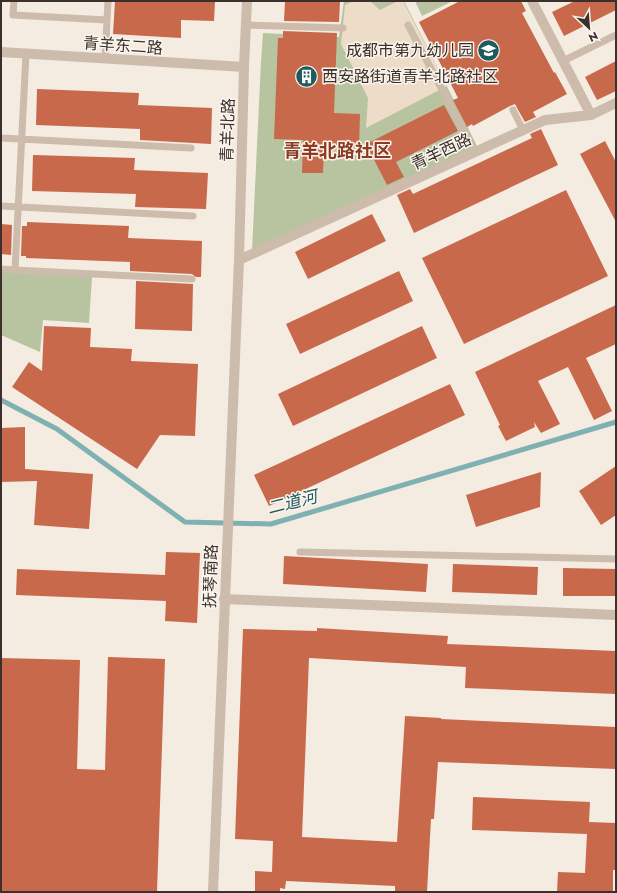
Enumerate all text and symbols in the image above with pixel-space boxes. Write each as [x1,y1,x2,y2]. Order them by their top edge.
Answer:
north arrow [569,8,609,48]
text: N [586,28,601,46]
street label: 青羊东二路 [82,31,164,60]
school or university icon: 成都市第九幼儿园 [476,37,502,63]
place label: 成都市第九幼儿园 [346,39,474,62]
building icon: 西安路街道青羊北路社区 [293,63,319,89]
place label: 西安路街道青羊北路社区 [322,65,498,88]
street label: 青羊北路 [215,98,240,162]
street label: 青羊西路 [407,128,475,175]
district label: 青羊北路社区 [283,138,391,164]
water label: 二道河 [264,483,323,520]
street label: 抚琴南路 [198,544,223,608]

